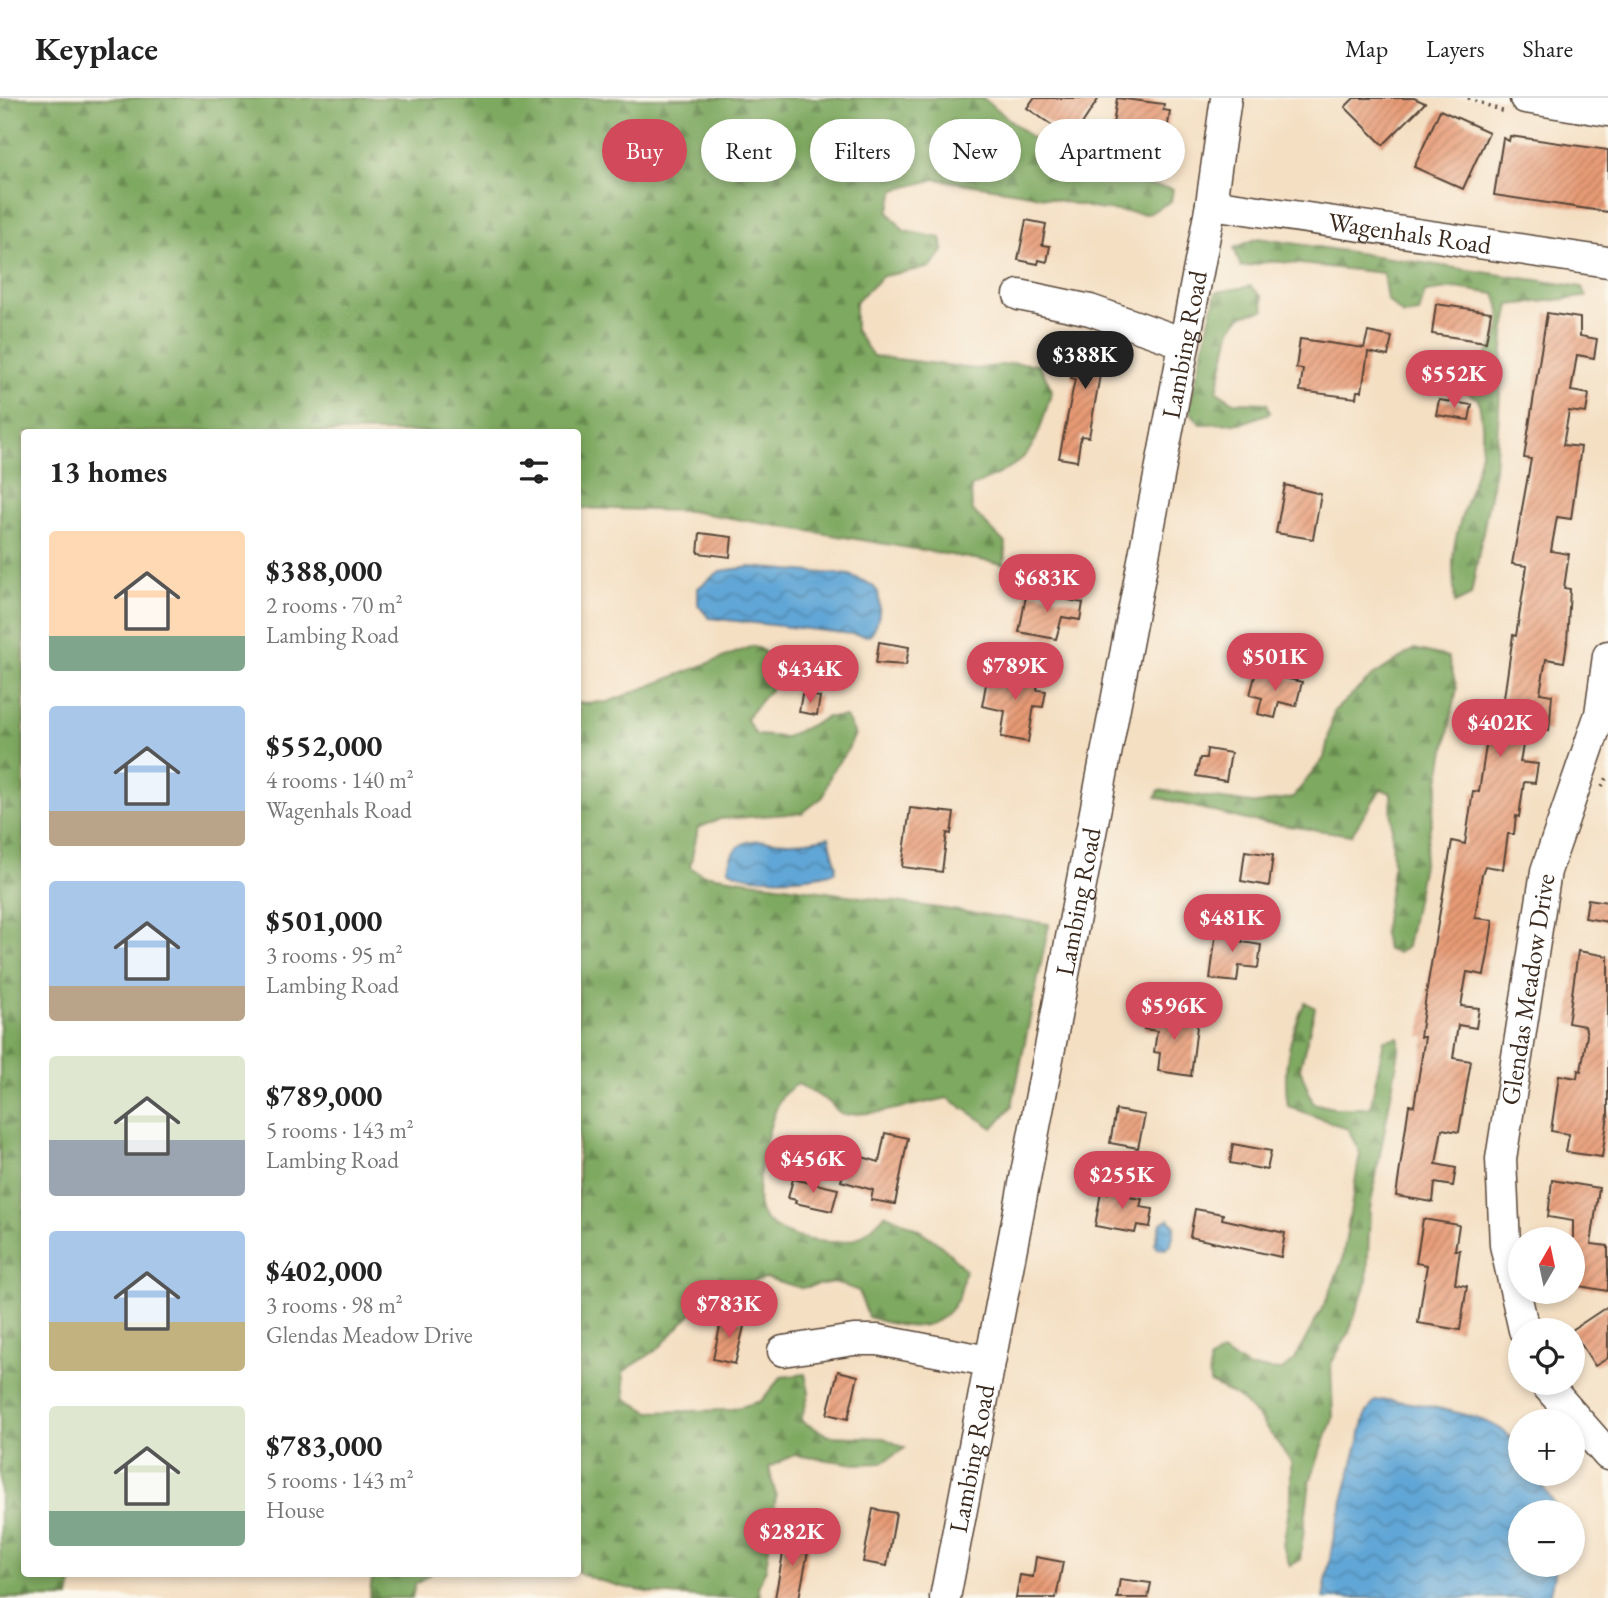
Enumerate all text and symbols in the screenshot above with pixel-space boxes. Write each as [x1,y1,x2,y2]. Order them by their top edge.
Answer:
text: Keyplace [35,27,158,70]
text: Map [1345,33,1388,64]
text: Layers [1426,33,1485,64]
text: Share [1523,33,1573,64]
chip: Buy [602,119,687,182]
chip: Rent [701,119,796,182]
chip: Filters [810,119,915,182]
chip: New [929,119,1021,182]
chip: Apartment [1035,119,1185,182]
street label: Wagenhals Road [1326,204,1495,262]
street label: Lambing Road [1153,267,1215,422]
pin: $388K [1036,331,1134,391]
text: $388K [1053,339,1117,369]
pin: $552K [1405,350,1503,410]
text: $552K [1422,358,1486,388]
text: 13 homes [49,452,167,491]
icon: filters [515,452,553,490]
text: $388,000 [266,551,382,590]
pin: $683K [998,554,1096,614]
icon: home [105,559,189,643]
text: $683K [1015,562,1079,592]
text: 2 rooms · 70 m² [266,590,403,620]
text: Lambing Road [266,620,399,650]
pin: $501K [1226,634,1324,693]
text: $501K [1243,641,1307,671]
pin: $789K [966,642,1064,702]
pin: $434K [761,646,859,705]
text: $789K [983,650,1047,680]
text: $434K [778,653,842,683]
pin: $402K [1451,700,1549,759]
text: $402K [1468,707,1532,737]
text: $552,000 [266,726,382,765]
icon: home [105,734,189,818]
text: 4 rooms · 140 m² [266,765,414,795]
text: Wagenhals Road [266,795,412,825]
street label: Lambing Road [1047,824,1109,979]
street label: Glendas Meadow Drive [1493,871,1562,1107]
pin: $481K [1183,894,1281,954]
text: $501,000 [266,901,382,940]
text: $481K [1200,902,1264,932]
icon: home [105,909,189,993]
text: 3 rooms · 95 m² [266,940,403,970]
text: Lambing Road [266,970,399,1000]
pin: $596K [1125,982,1223,1042]
text: $596K [1142,990,1206,1020]
text: $789,000 [266,1076,382,1115]
icon: home [105,1084,189,1168]
text: 5 rooms · 143 m² [266,1115,414,1145]
pin: $456K [764,1136,862,1195]
text: $456K [781,1143,845,1173]
text: Lambing Road [266,1145,399,1175]
pin: $255K [1073,1152,1171,1211]
text: $255K [1090,1159,1154,1189]
north arrow [1508,1227,1586,1304]
map controls [1508,1227,1585,1577]
text: $402,000 [266,1251,382,1290]
icon: home [105,1259,189,1343]
pin: $783K [680,1280,778,1340]
text: $783K [697,1288,761,1318]
text: 3 rooms · 98 m² [266,1290,403,1320]
button: locate [1508,1318,1585,1395]
text: Glendas Meadow Drive [266,1320,473,1350]
street label: Lambing Road [941,1381,1003,1535]
button: + [1508,1409,1585,1486]
text: $783,000 [266,1426,382,1465]
icon: home [105,1434,189,1518]
text: 5 rooms · 143 m² [266,1465,414,1495]
text: House [266,1495,325,1525]
button: − [1508,1500,1585,1577]
pin: $282K [743,1508,841,1568]
text: $282K [760,1516,824,1546]

